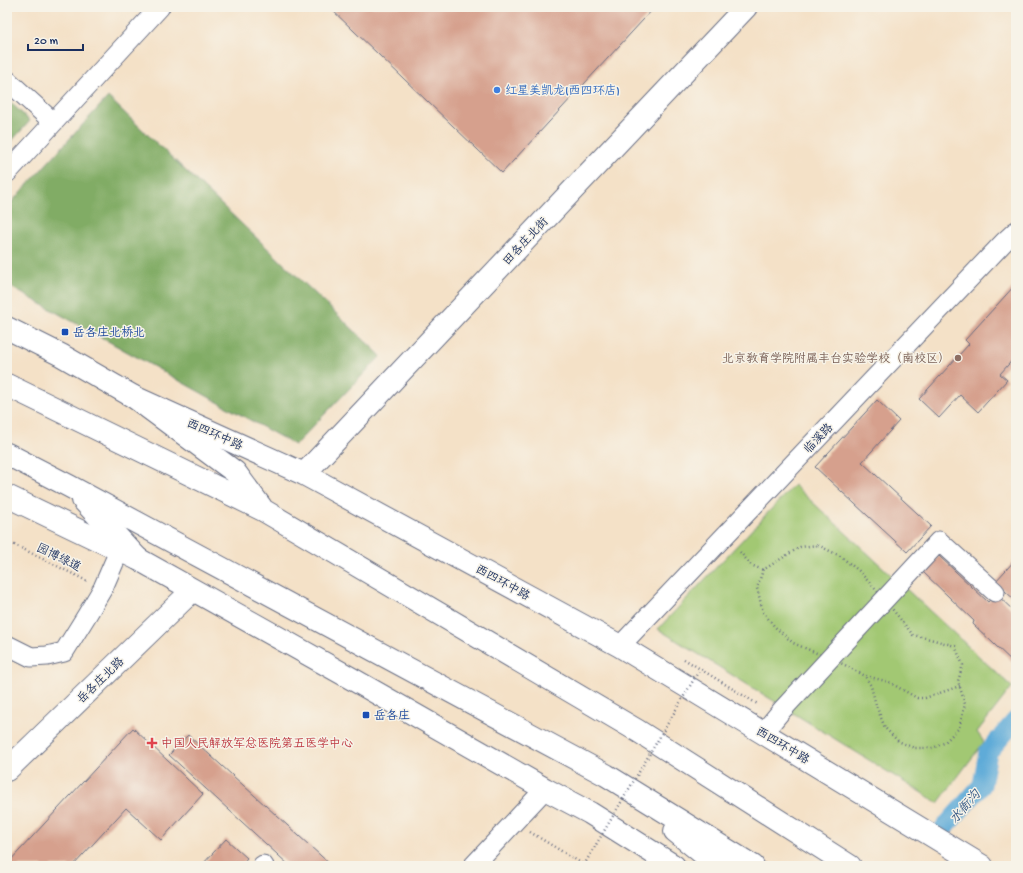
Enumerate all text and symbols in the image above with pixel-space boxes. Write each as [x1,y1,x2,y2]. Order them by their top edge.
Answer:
scale bar [28,26,83,52]
text: 20 m [34,35,59,49]
place label: 红星美凯龙(西四环店) [505,84,620,99]
marker: 红星美凯龙(西四环店) [492,85,502,95]
street label: 田各庄北街 [500,215,552,269]
place label: 岳各庄北桥北 [73,326,145,341]
marker: 岳各庄北桥北 [60,327,70,337]
place label: 北京教育学院附属丰台实验学校（南校区） [722,351,950,367]
marker: 北京教育学院附属丰台实验学校（南校区） [953,353,963,363]
street label: 西四环中路 [184,416,245,454]
street label: 临溪路 [801,421,837,457]
street label: 园博绿道 [33,540,84,576]
street label: 西四环中路 [472,562,532,604]
street label: 岳各庄北路 [74,655,128,707]
place label: 岳各庄 [374,709,410,724]
marker: 岳各庄 [361,710,371,720]
street label: 西四环中路 [753,724,812,768]
place label: 中国人民解放军总医院第五医学中心 [161,736,353,752]
marker: 中国人民解放军总医院第五医学中心 [146,737,158,749]
water label: 水衙沟 [947,787,985,827]

